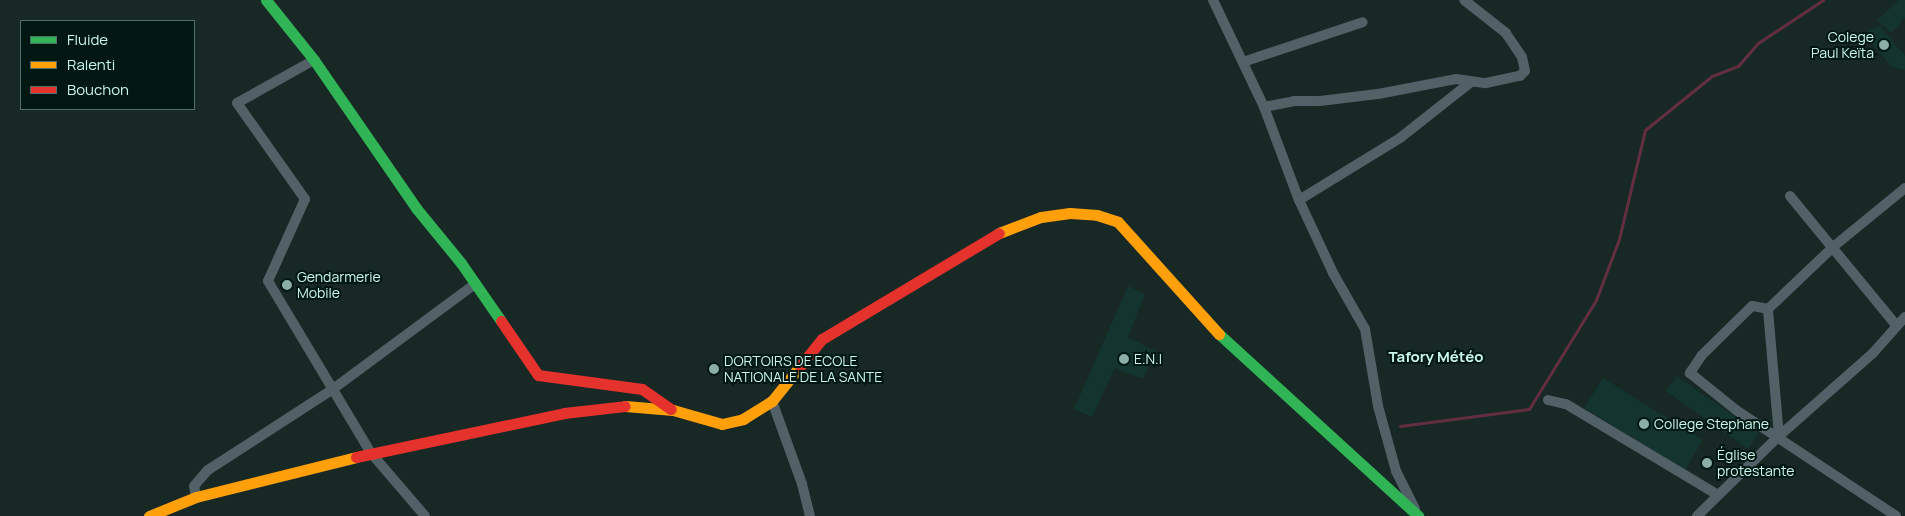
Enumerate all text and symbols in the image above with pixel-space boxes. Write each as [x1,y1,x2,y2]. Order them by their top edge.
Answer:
legend [20,20,195,110]
text: Fluide [67,29,108,50]
place label: Colege Paul Keïta [1811,29,1874,62]
marker: Colege Paul Keïta [1878,39,1890,51]
text: Ralenti [67,54,115,75]
text: Bouchon [67,79,129,100]
place label: Gendarmerie Mobile [297,269,381,302]
marker: Gendarmerie Mobile [281,279,293,291]
district label: Tafory Météo [1388,348,1484,366]
place label: E.N.I [1134,351,1162,367]
place label: DORTOIRS DE ECOLE NATIONALE DE LA SANTE [724,353,882,386]
marker: E.N.I [1118,353,1130,365]
marker: DORTOIRS DE ECOLE NATIONALE DE LA SANTE [708,363,720,375]
place label: College Stephane [1654,416,1769,432]
marker: College Stephane [1638,418,1650,430]
place label: Église protestante [1717,447,1795,480]
marker: Église protestante [1701,457,1713,469]

